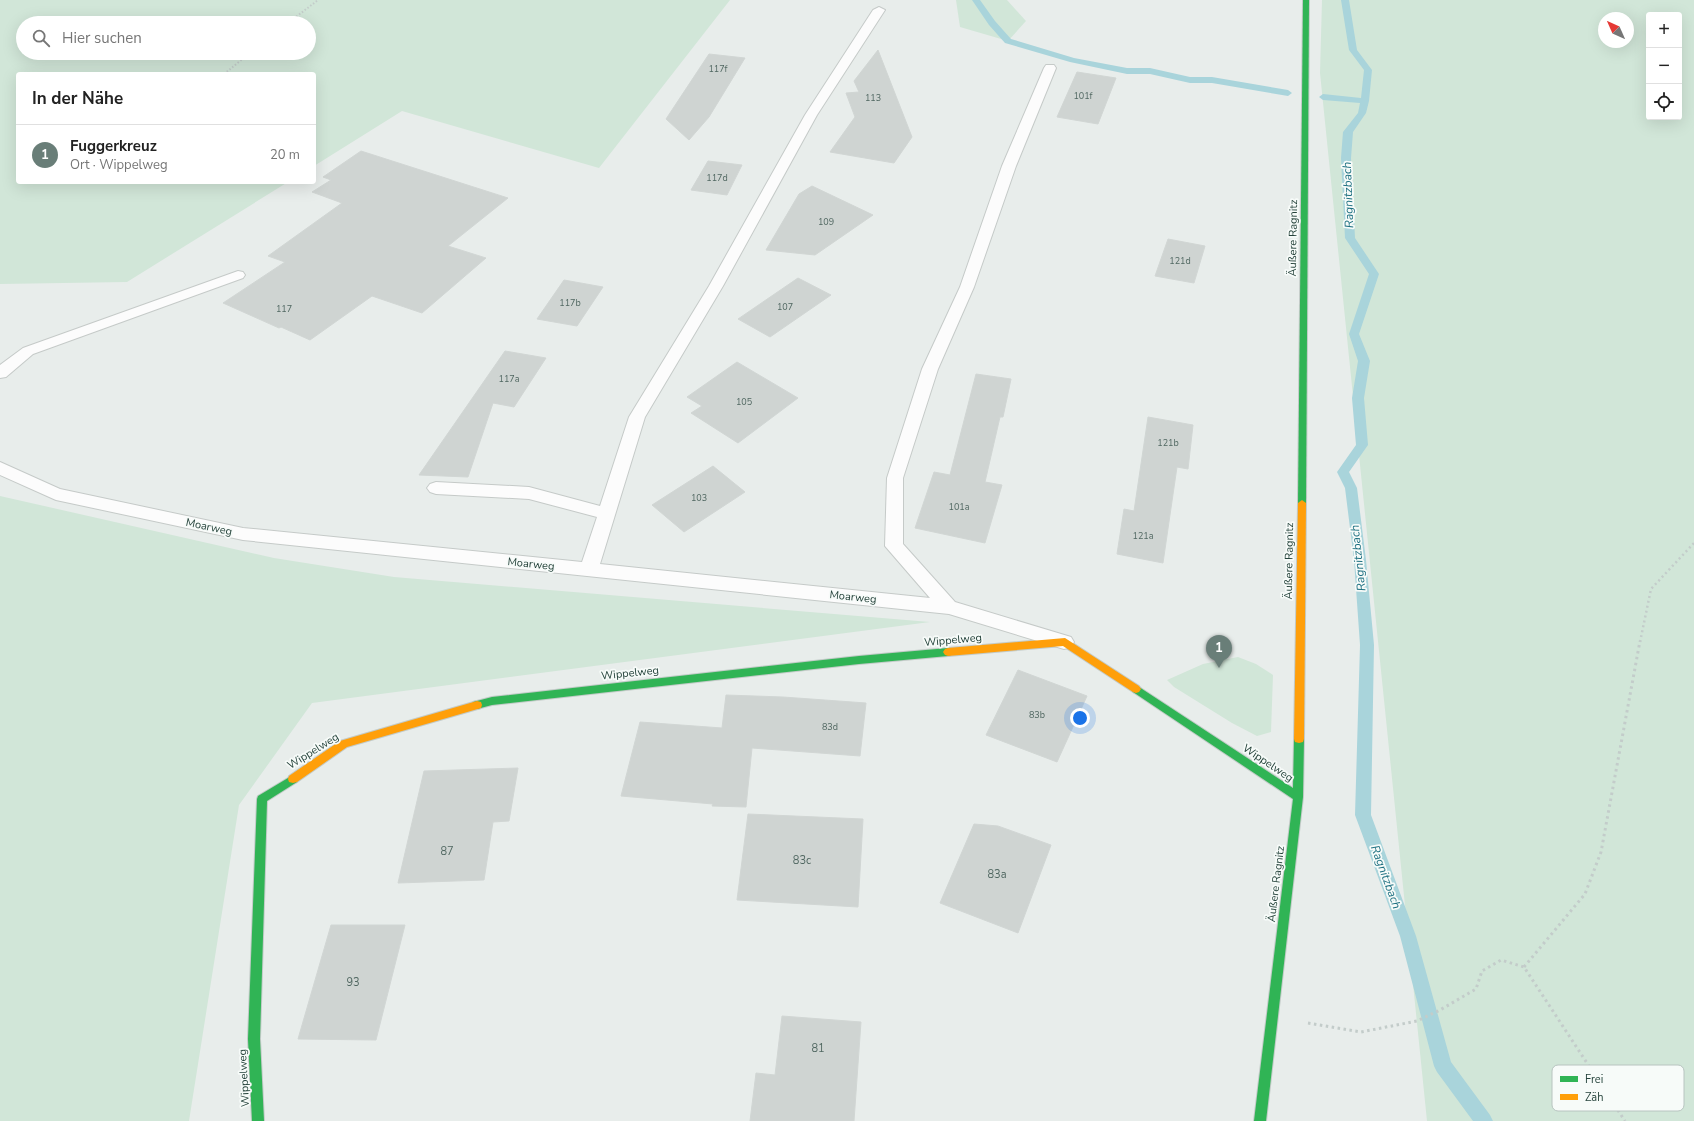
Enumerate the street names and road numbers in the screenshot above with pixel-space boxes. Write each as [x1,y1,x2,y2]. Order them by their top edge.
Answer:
street label: Äußere Ragnitz [1285,200,1301,276]
street label: Moarweg [184,515,234,539]
street label: Äußere Ragnitz [1281,523,1297,599]
street label: Moarweg [507,554,555,574]
street label: Moarweg [829,587,877,607]
street label: Wippelweg [923,630,983,650]
street label: Wippelweg [600,663,660,683]
street label: Wippelweg [284,729,342,773]
street label: Wippelweg [1240,741,1296,785]
street label: Äußere Ragnitz [1264,845,1288,923]
street label: Wippelweg [235,1049,253,1107]

